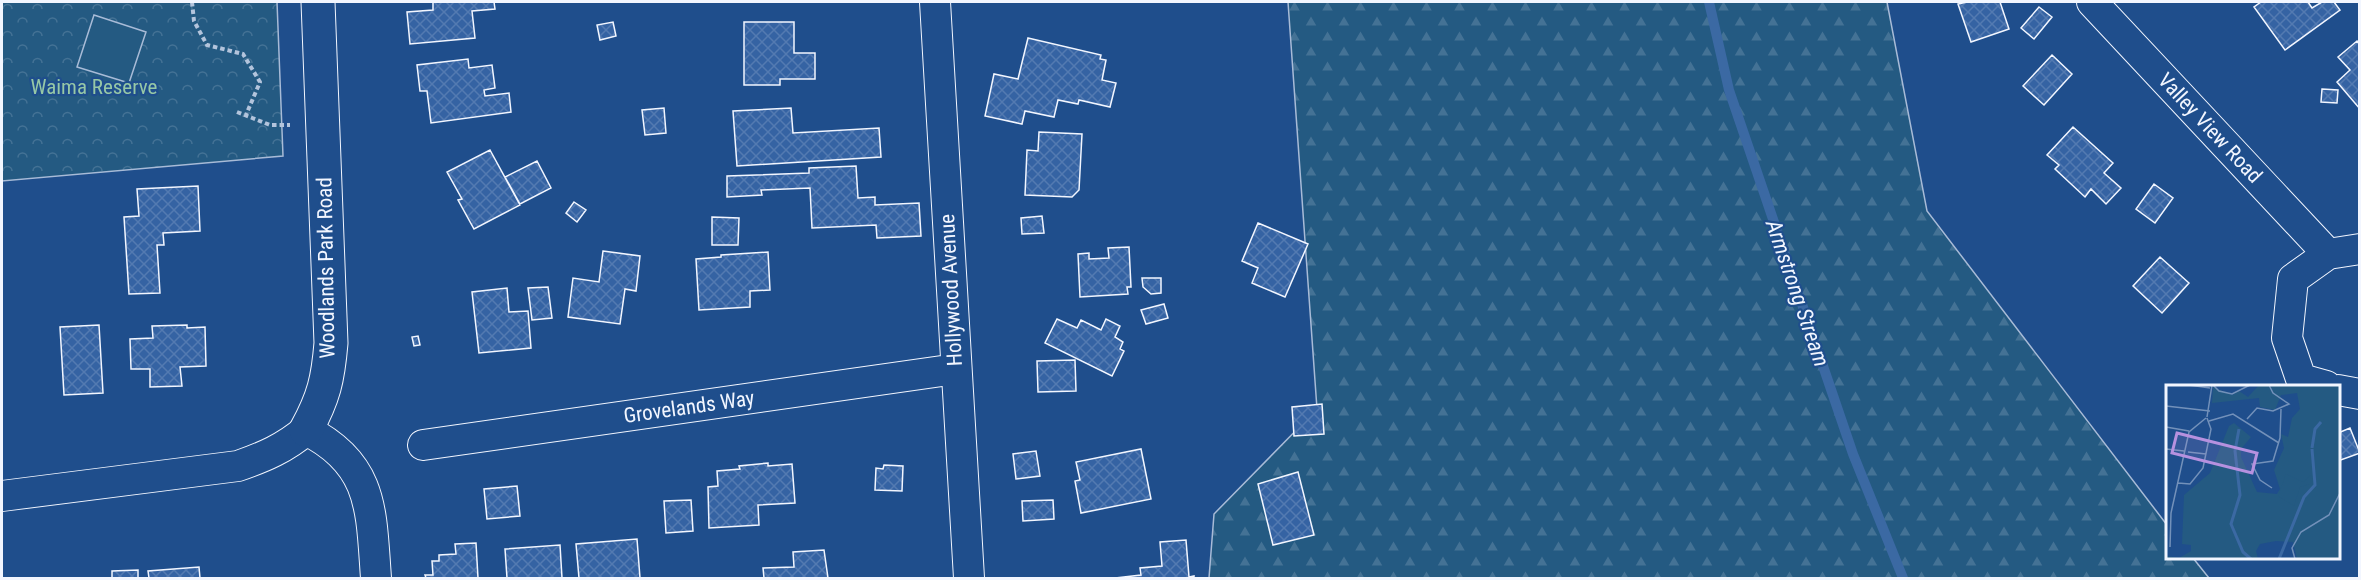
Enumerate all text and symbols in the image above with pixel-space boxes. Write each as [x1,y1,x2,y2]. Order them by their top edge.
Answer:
street label: Valley View Road [2153,68,2267,188]
park label: Waima Reserve [31,75,158,99]
street label: Woodlands Park Road [312,177,340,359]
street label: Hollywood Avenue [935,213,967,367]
water label: Armstrong Stream [1760,215,1834,370]
inset map [2166,385,2340,559]
street label: Grovelands Way [622,386,756,428]

